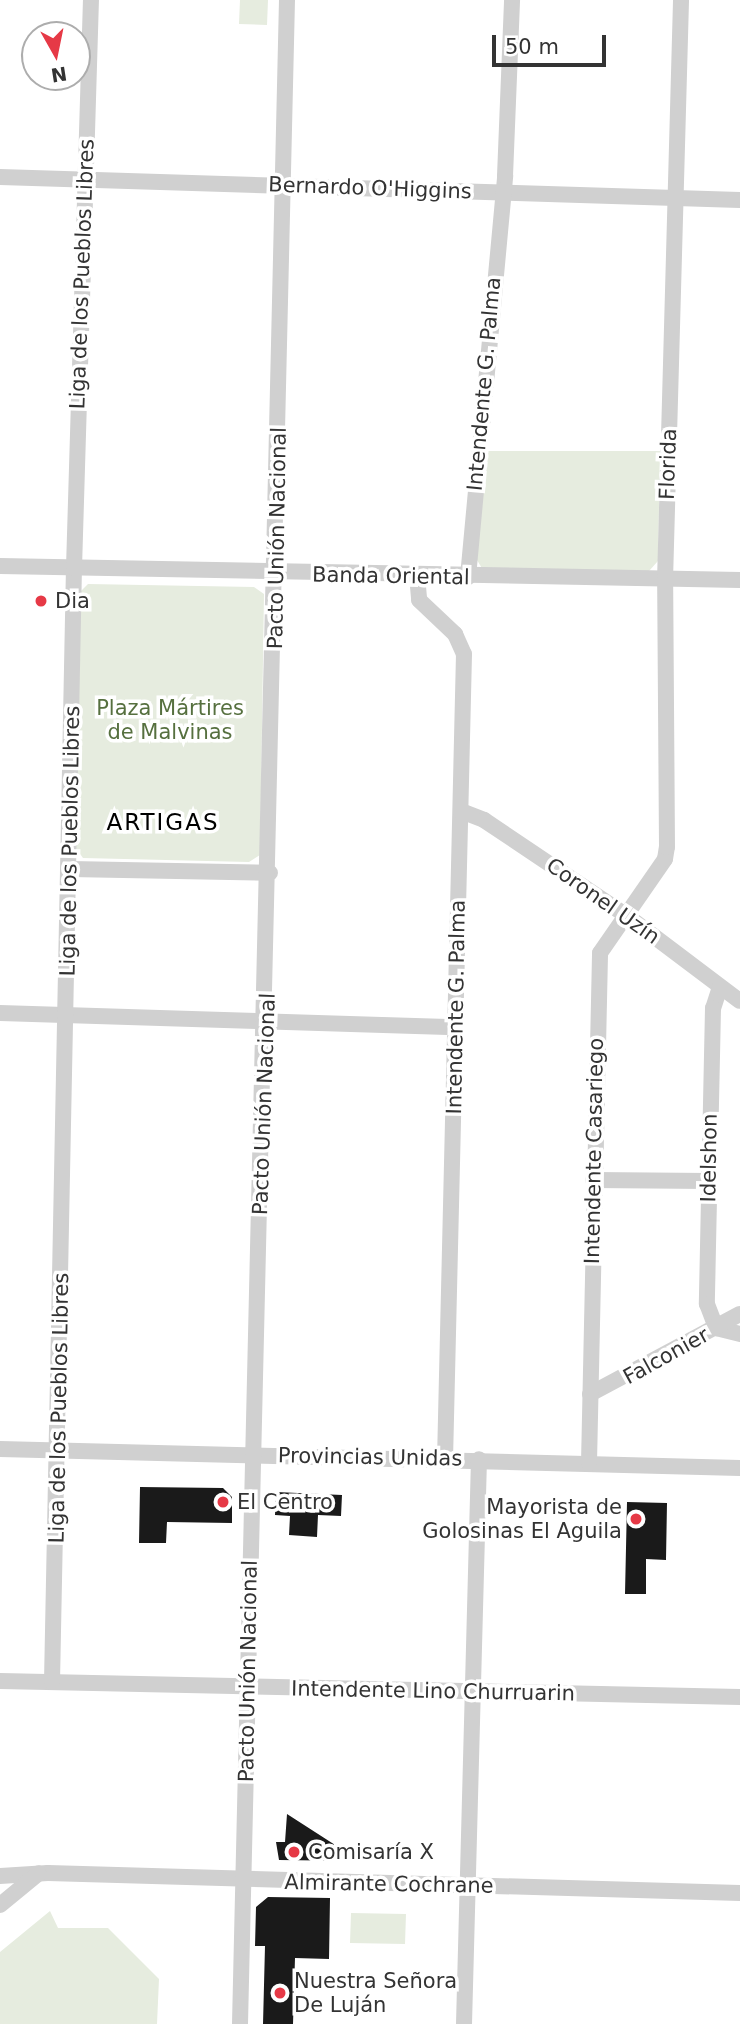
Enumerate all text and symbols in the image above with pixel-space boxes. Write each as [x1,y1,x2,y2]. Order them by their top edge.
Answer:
north arrow [21,21,91,91]
scale bar [495,21,609,65]
text: 50 m [505,35,559,59]
text: N [49,63,69,87]
street label: Liga de los Pueblos Libres [65,138,99,410]
street label: Bernardo O'Higgins [268,172,472,204]
street label: Intendente G. Palma [462,276,506,492]
street label: Pacto Unión Nacional [262,427,292,649]
street label: Florida [654,428,682,500]
street label: Banda Oriental [312,562,470,590]
place label: Dia [55,588,90,614]
marker: Dia [33,593,49,609]
park label: Plaza Mártires de Malvinas [96,695,244,745]
street label: Liga de los Pueblos Libres [55,705,85,977]
district label: ARTIGAS [107,808,219,836]
street label: Coronel Uzín [541,853,665,949]
street label: Intendente G. Palma [442,899,470,1115]
street label: Pacto Unión Nacional [248,993,280,1215]
street label: Intendente Casariego [579,1038,609,1264]
street label: Idelshon [696,1113,722,1203]
street label: Liga de los Pueblos Libres [44,1272,74,1544]
street label: Falconier [619,1322,713,1390]
street label: Provincias Unidas [278,1443,462,1471]
place label: El Centro [237,1489,333,1515]
marker: El Centro [215,1494,231,1510]
place label: Mayorista de Golosinas El Aguila [422,1494,622,1544]
marker: Mayorista de Golosinas El Aguila [628,1511,644,1527]
street label: Pacto Unión Nacional [233,1560,263,1782]
street label: Intendente Lino Churruarin [291,1676,575,1706]
place label: Comisaría X [308,1839,434,1865]
marker: Comisaría X [286,1844,302,1860]
street label: Almirante Cochrane [284,1870,494,1898]
place label: Nuestra Señora De Luján [294,1968,457,2018]
marker: Nuestra Señora De Luján [272,1985,288,2001]

